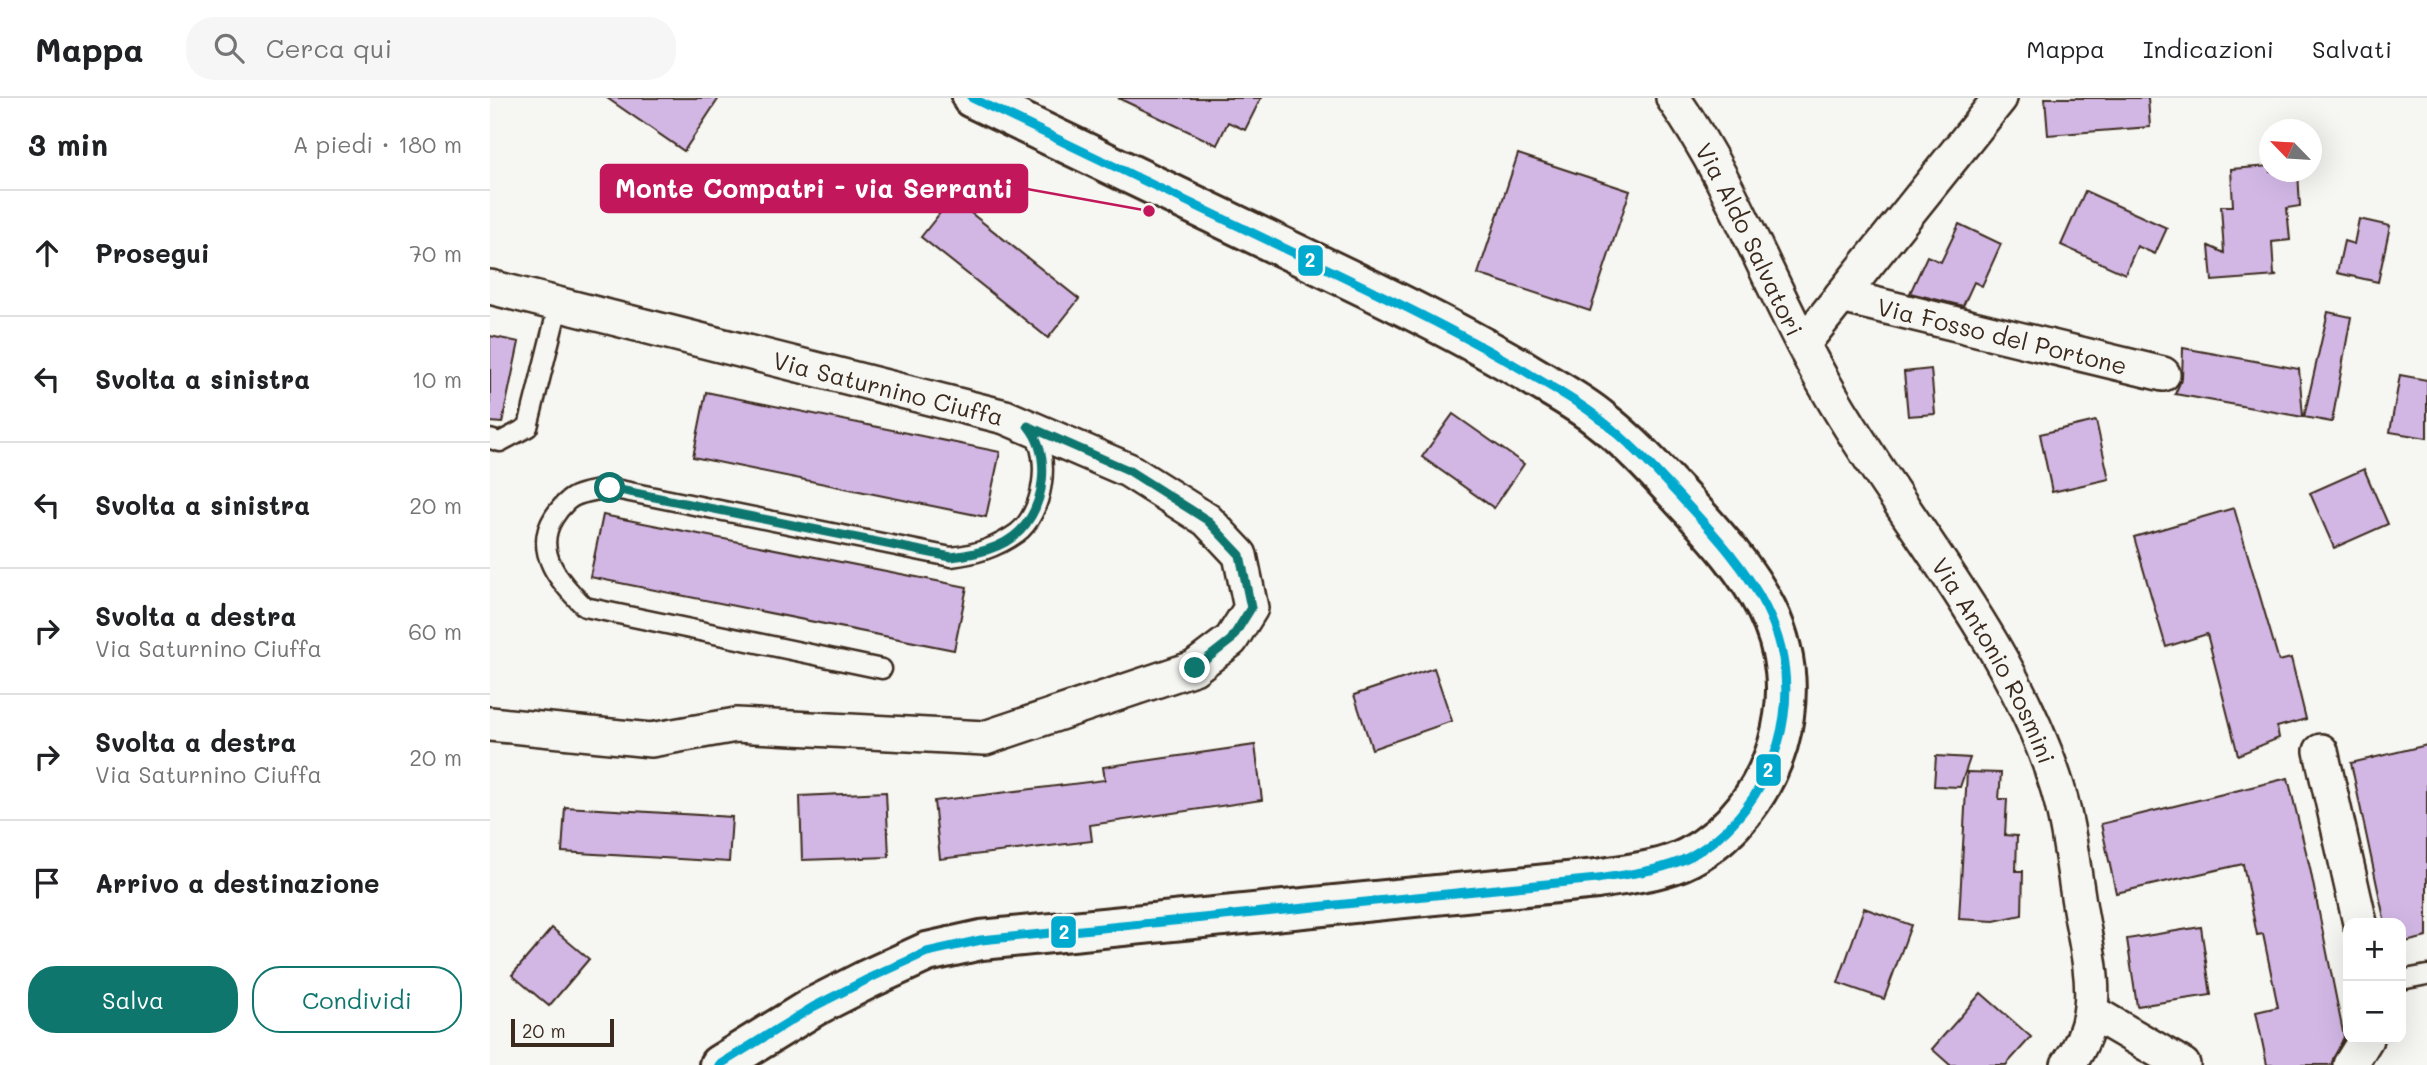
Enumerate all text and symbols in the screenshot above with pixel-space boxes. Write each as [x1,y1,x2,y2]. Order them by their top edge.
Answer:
search box [186,17,676,80]
text: Mappa [35,27,144,70]
icon: search [210,29,248,67]
text: Cerca qui [266,31,392,65]
text: Mappa [2026,33,2105,64]
text: Indicazioni [2143,33,2274,64]
text: Salvati [2312,33,2392,64]
north arrow [2259,119,2322,182]
text: 3 min [28,124,108,164]
text: A piedi · 180 m [293,129,462,159]
street label: Via Aldo Salvatori [1689,137,1811,341]
callout: Monte Compatri - via Serranti [601,165,1027,212]
text: Monte Compatri - via Serranti [615,171,1013,205]
icon: ahead [28,234,66,272]
text: Prosegui [95,236,210,270]
text: 70 m [409,238,462,268]
line badge: 2 [1297,244,1324,277]
text: 2 [1305,247,1315,272]
street label: Via Fosso del Portone [1874,290,2130,380]
street label: Via Saturnino Ciuffa [770,344,1007,432]
icon: left [28,360,66,398]
text: Svolta a sinistra [95,362,310,396]
text: 10 m [412,364,462,394]
route start [594,472,625,503]
icon: left [28,486,66,524]
text: Svolta a sinistra [95,488,310,522]
text: 20 m [409,490,462,520]
street label: Via Antonio Rosmini [1926,551,2063,768]
text: Svolta a destra [95,599,296,633]
icon: right [28,612,66,650]
text: 60 m [408,616,462,646]
text: Via Saturnino Ciuffa [95,633,322,663]
route end [1179,652,1210,683]
text: Svolta a destra [95,725,296,759]
icon: right [28,738,66,776]
text: 20 m [409,742,462,772]
line badge: 2 [1755,753,1782,787]
text: 2 [1763,757,1773,782]
text: Via Saturnino Ciuffa [95,759,322,789]
icon: arrive [28,864,66,902]
text: Arrivo a destinazione [95,866,380,900]
line badge: 2 [1050,915,1077,949]
map controls [2343,918,2406,1044]
button: + [2343,918,2406,981]
text: 2 [1059,919,1069,944]
button: Salva [28,966,238,1033]
button: Condividi [252,966,462,1033]
button: − [2343,981,2406,1044]
scale bar [511,1016,614,1048]
text: 20 m [522,1018,566,1043]

